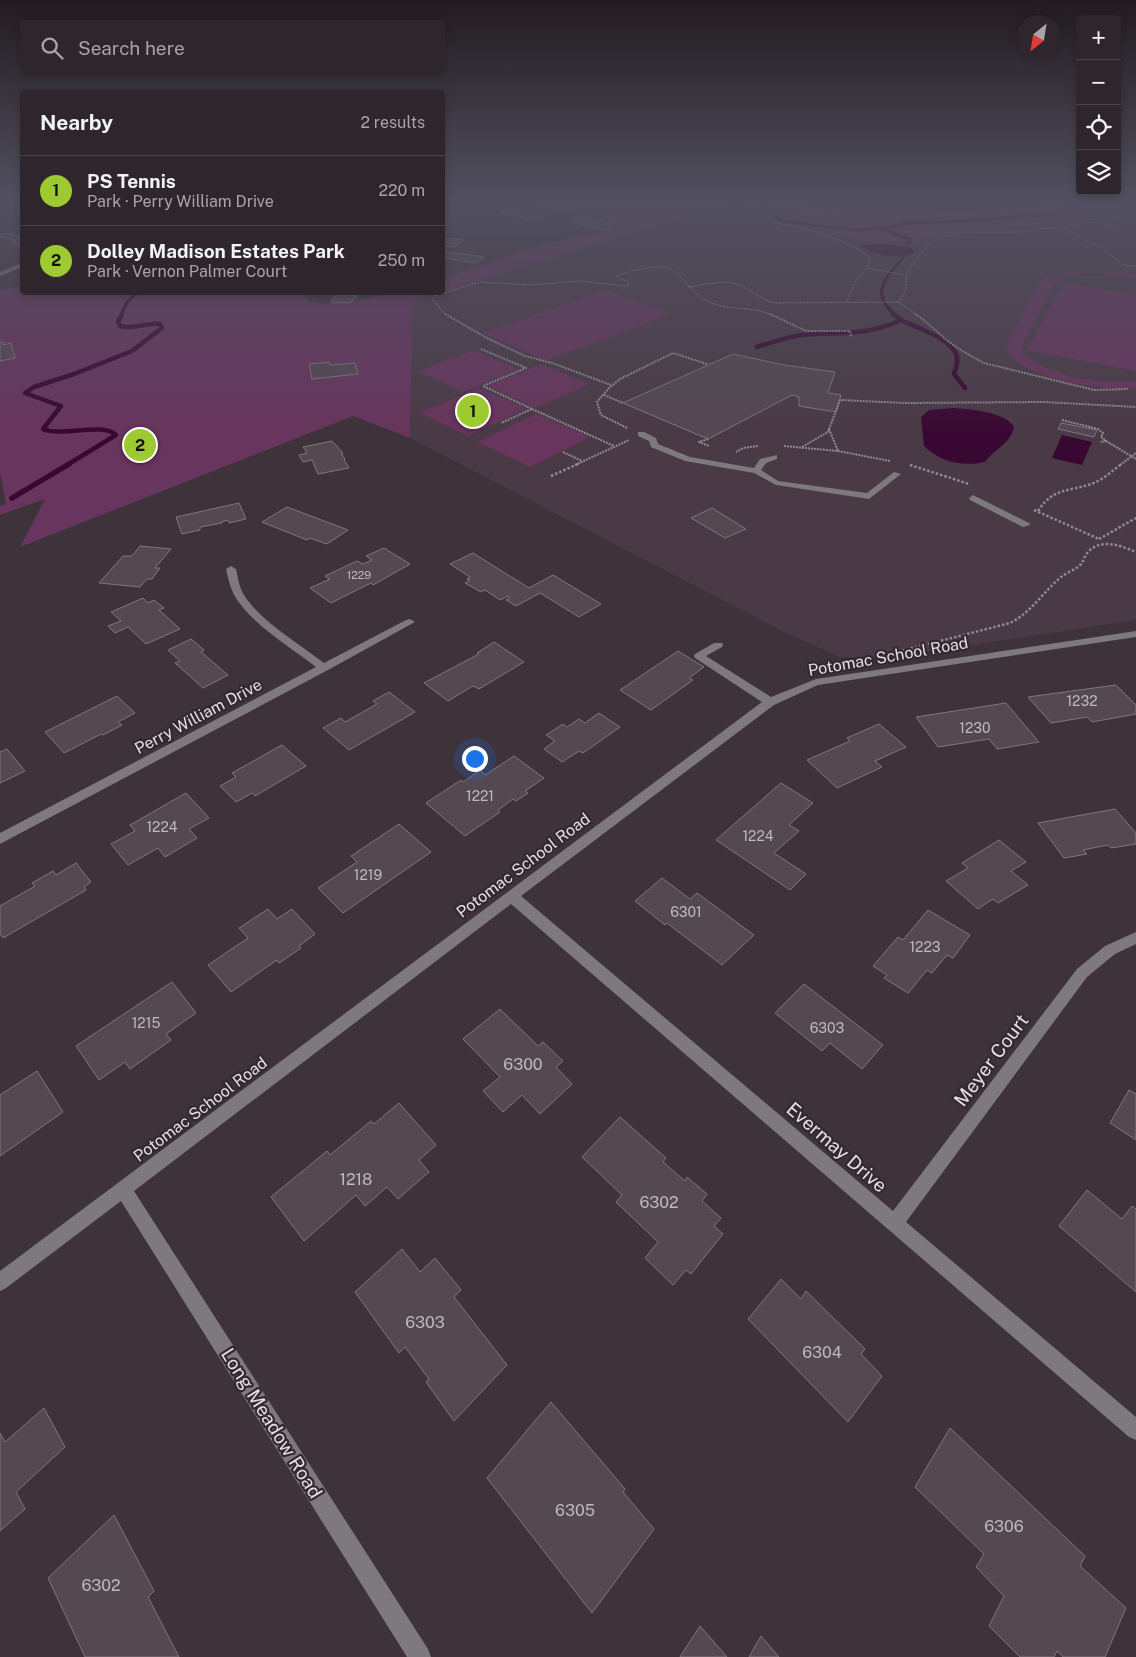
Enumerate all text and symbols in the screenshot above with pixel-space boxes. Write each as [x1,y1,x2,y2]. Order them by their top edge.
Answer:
north arrow [1016,15,1061,60]
map controls [1076,15,1121,195]
button: + [1076,15,1121,60]
search box [20,20,445,75]
icon: search [38,34,66,62]
text: Search here [78,37,185,59]
button: − [1076,60,1121,105]
button: locate [1076,105,1121,150]
text: Nearby [40,110,113,135]
text: 2 results [360,113,425,132]
button: layers [1076,150,1121,195]
text: PS Tennis [87,170,176,192]
text: 1 [53,181,59,200]
text: 220 m [378,181,425,200]
text: Park · Perry William Drive [87,192,274,211]
text: Dolley Madison Estates Park [87,240,345,262]
text: 2 [51,251,61,270]
text: 250 m [378,251,425,270]
text: Park · Vernon Palmer Court [87,262,287,281]
pin: 1 [457,392,489,430]
pin: 2 [124,426,156,464]
house number: 1229 [347,569,371,581]
street label: Potomac School Road [807,633,970,680]
street label: Perry William Drive [131,675,265,758]
house number: 1232 [1066,693,1098,709]
house number: 1230 [959,720,991,736]
your location [462,746,488,772]
house number: 1221 [466,788,494,804]
street label: Potomac School Road [453,809,594,922]
house number: 1224 [146,819,178,835]
house number: 1224 [742,828,774,844]
house number: 1219 [354,867,382,883]
house number: 6301 [670,904,702,920]
house number: 1223 [909,939,941,955]
street label: Meyer Court [949,1010,1033,1110]
house number: 1215 [132,1015,160,1031]
house number: 6303 [810,1020,844,1036]
street label: Potomac School Road [130,1053,271,1166]
house number: 6300 [503,1055,543,1074]
street label: Evermay Drive [782,1097,892,1197]
house number: 1218 [340,1170,372,1189]
house number: 6302 [639,1193,679,1212]
house number: 6303 [405,1313,445,1332]
house number: 6304 [802,1343,842,1362]
street label: Long Meadow Road [217,1344,327,1502]
house number: 6305 [555,1501,595,1520]
house number: 6306 [984,1517,1024,1536]
house number: 6302 [81,1576,121,1595]

